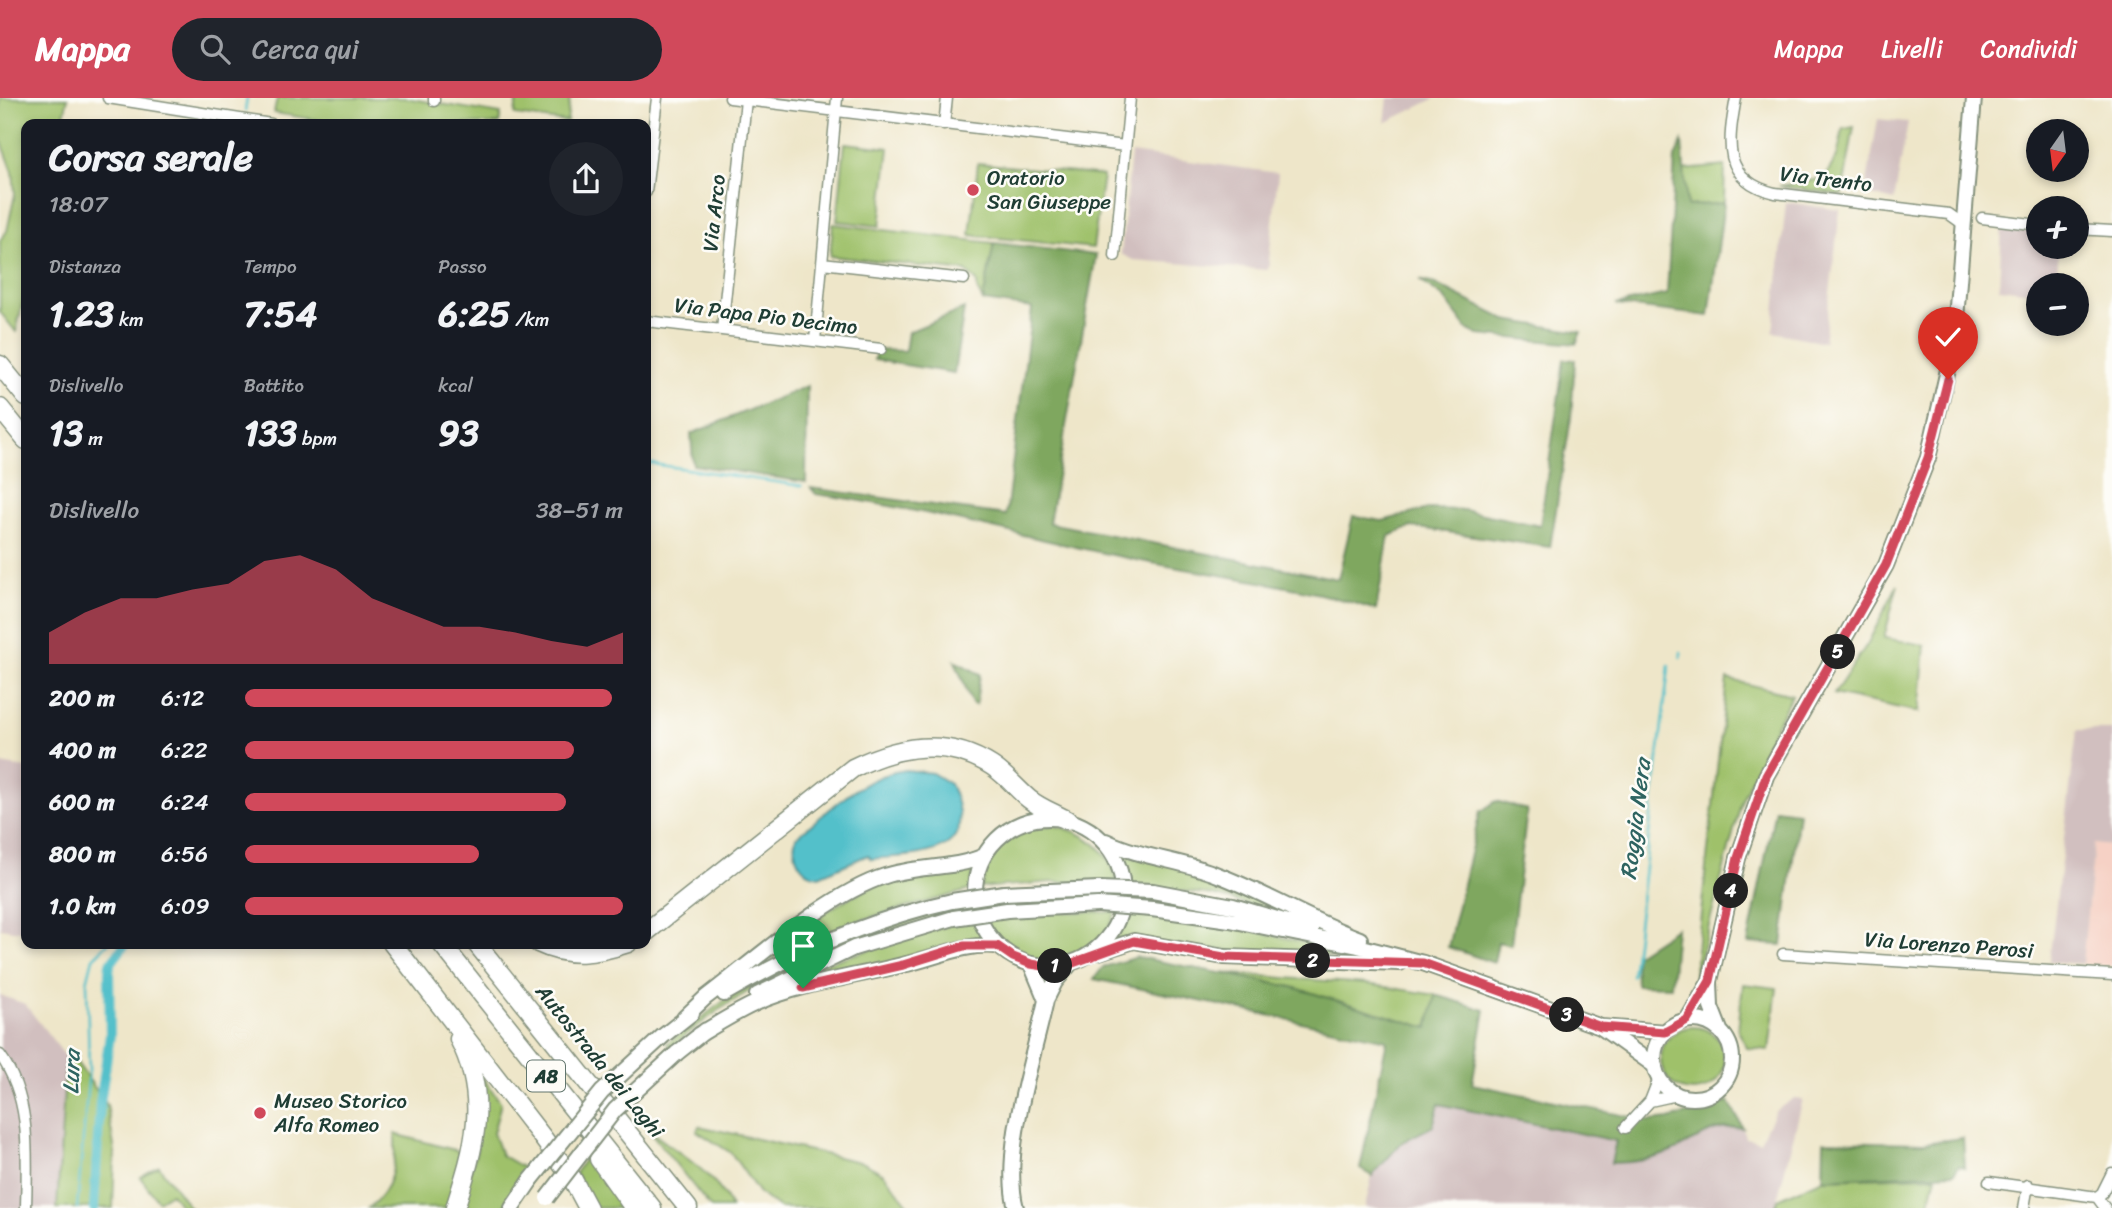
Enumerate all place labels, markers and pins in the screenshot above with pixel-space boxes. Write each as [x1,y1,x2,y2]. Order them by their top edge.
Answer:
place label: Oratorio San Giuseppe [987,159,1111,221]
marker: Oratorio San Giuseppe [965,182,981,198]
pin [1918,307,1978,379]
pin: 5 [1820,634,1856,670]
pin: 4 [1714,874,1748,908]
pin [773,916,833,988]
pin: 2 [1296,944,1330,978]
pin: 1 [1038,948,1072,984]
pin: 3 [1550,998,1584,1032]
place label: Museo Storico Alfa Romeo [273,1082,407,1144]
marker: Museo Storico Alfa Romeo [252,1105,268,1121]

